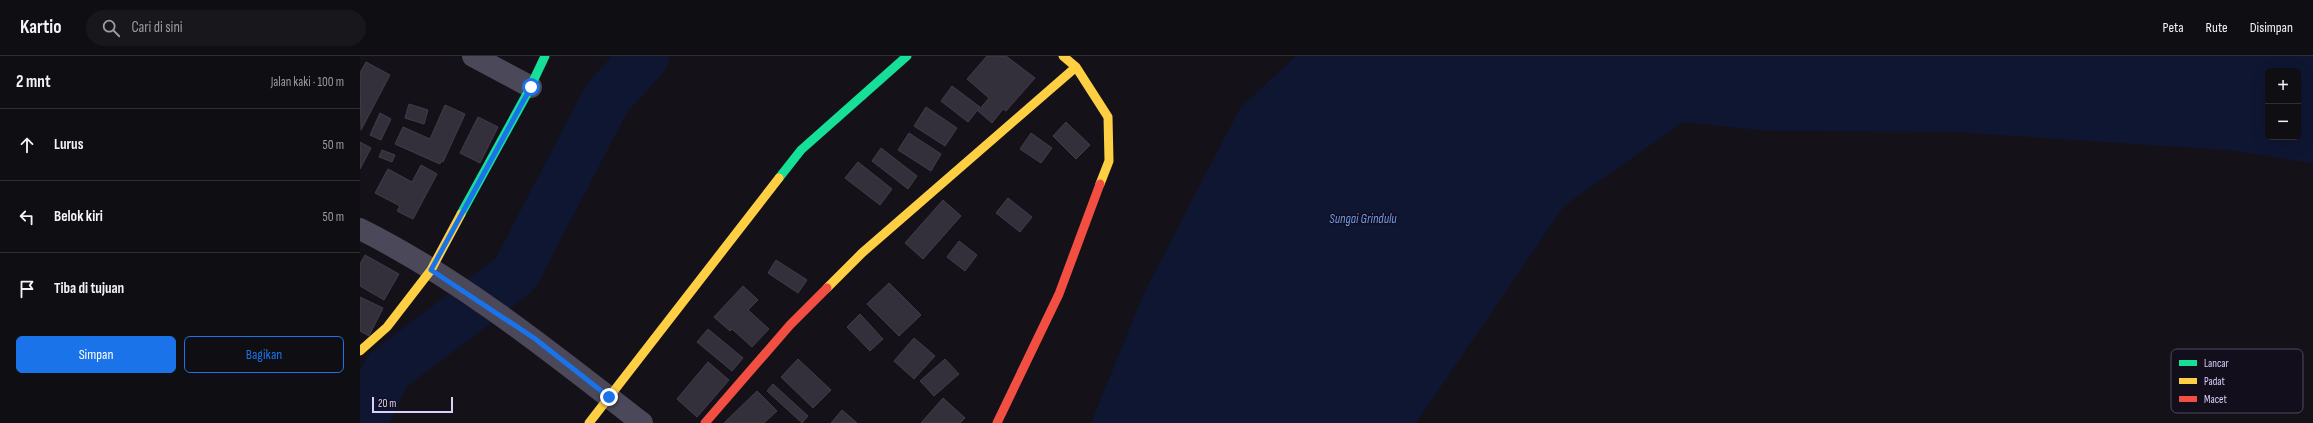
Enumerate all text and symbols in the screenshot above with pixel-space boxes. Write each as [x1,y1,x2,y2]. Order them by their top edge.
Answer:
search box [86,10,366,46]
text: Kartio [20,16,62,39]
icon: search [100,17,122,39]
text: Cari di sini [132,18,183,37]
text: Peta [2163,19,2184,36]
text: Rute [2206,19,2228,36]
text: Disimpan [2250,19,2293,36]
map controls [2265,68,2301,140]
button: + [2265,68,2301,104]
text: 2 mnt [16,72,51,92]
text: Jalan kaki · 100 m [271,74,344,90]
route start [522,78,540,96]
button: − [2265,104,2301,140]
icon: ahead [16,134,38,156]
text: Lurus [54,135,83,154]
text: 50 m [323,137,344,153]
icon: left [16,206,38,228]
text: Belok kiri [54,207,103,226]
text: 50 m [323,209,344,225]
water label: Sungai Grindulu [1329,211,1397,227]
icon: arrive [16,278,38,300]
text: Tiba di tujuan [54,279,124,298]
button: Simpan [16,336,176,373]
button: Bagikan [184,336,344,373]
legend [2171,349,2303,413]
text: Lancar [2204,357,2229,370]
text: Padat [2204,375,2226,388]
route end [600,388,618,406]
text: Macet [2204,393,2228,406]
scale bar [372,395,453,414]
text: 20 m [378,397,396,410]

